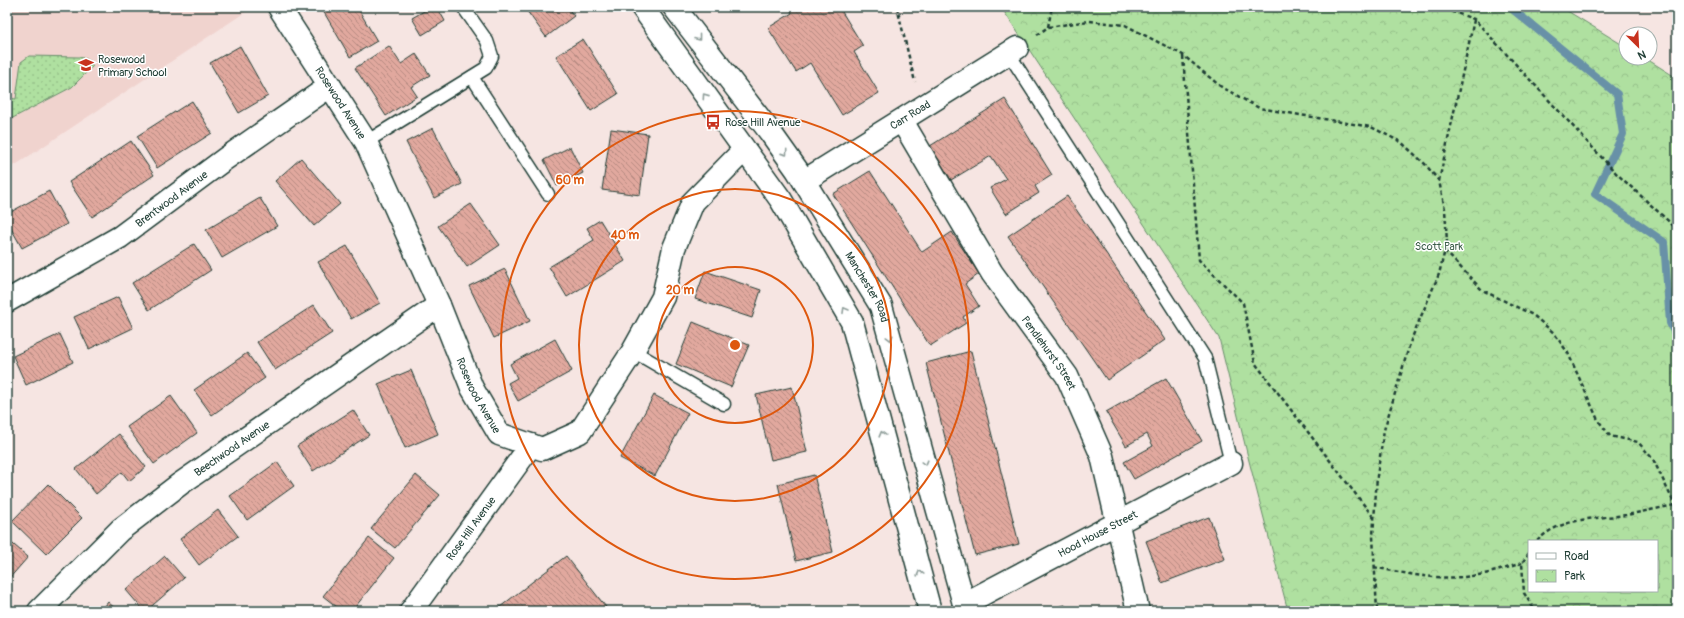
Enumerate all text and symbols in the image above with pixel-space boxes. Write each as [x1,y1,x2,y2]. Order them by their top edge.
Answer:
north arrow [1618,26,1658,66]
one-way arrow [694,33,701,40]
text: N [1635,47,1648,62]
place label: Rosewood Primary School [98,53,167,79]
school or university icon: Rosewood Primary School [77,56,95,74]
street label: Rosewood Avenue [312,64,369,142]
one-way arrow [702,93,710,100]
street label: Carr Road [888,98,933,133]
bus stop icon: Rose Hill Avenue [704,113,722,131]
place label: Rose Hill Avenue [725,116,801,129]
one-way arrow [780,149,788,156]
street label: Brentwood Avenue [133,168,211,230]
text: 60 m [556,173,585,188]
text: 40 m [610,228,640,243]
park label: Scott Park [1415,240,1464,253]
street label: Manchester Road [842,250,891,324]
text: 20 m [666,283,694,298]
one-way arrow [843,307,850,314]
street label: Pendlehurst Street [1019,314,1079,393]
one-way arrow [885,334,894,341]
centre of rings [728,338,742,352]
street label: Rosewood Avenue [454,356,503,436]
street label: Beechwood Avenue [192,418,273,479]
one-way arrow [879,431,887,438]
one-way arrow [920,459,929,466]
street label: Rose Hill Avenue [444,494,499,563]
street label: Hood House Street [1056,507,1140,560]
legend [1528,540,1658,592]
text: Road [1564,549,1589,564]
text: Park [1564,569,1585,584]
one-way arrow [916,570,925,577]

